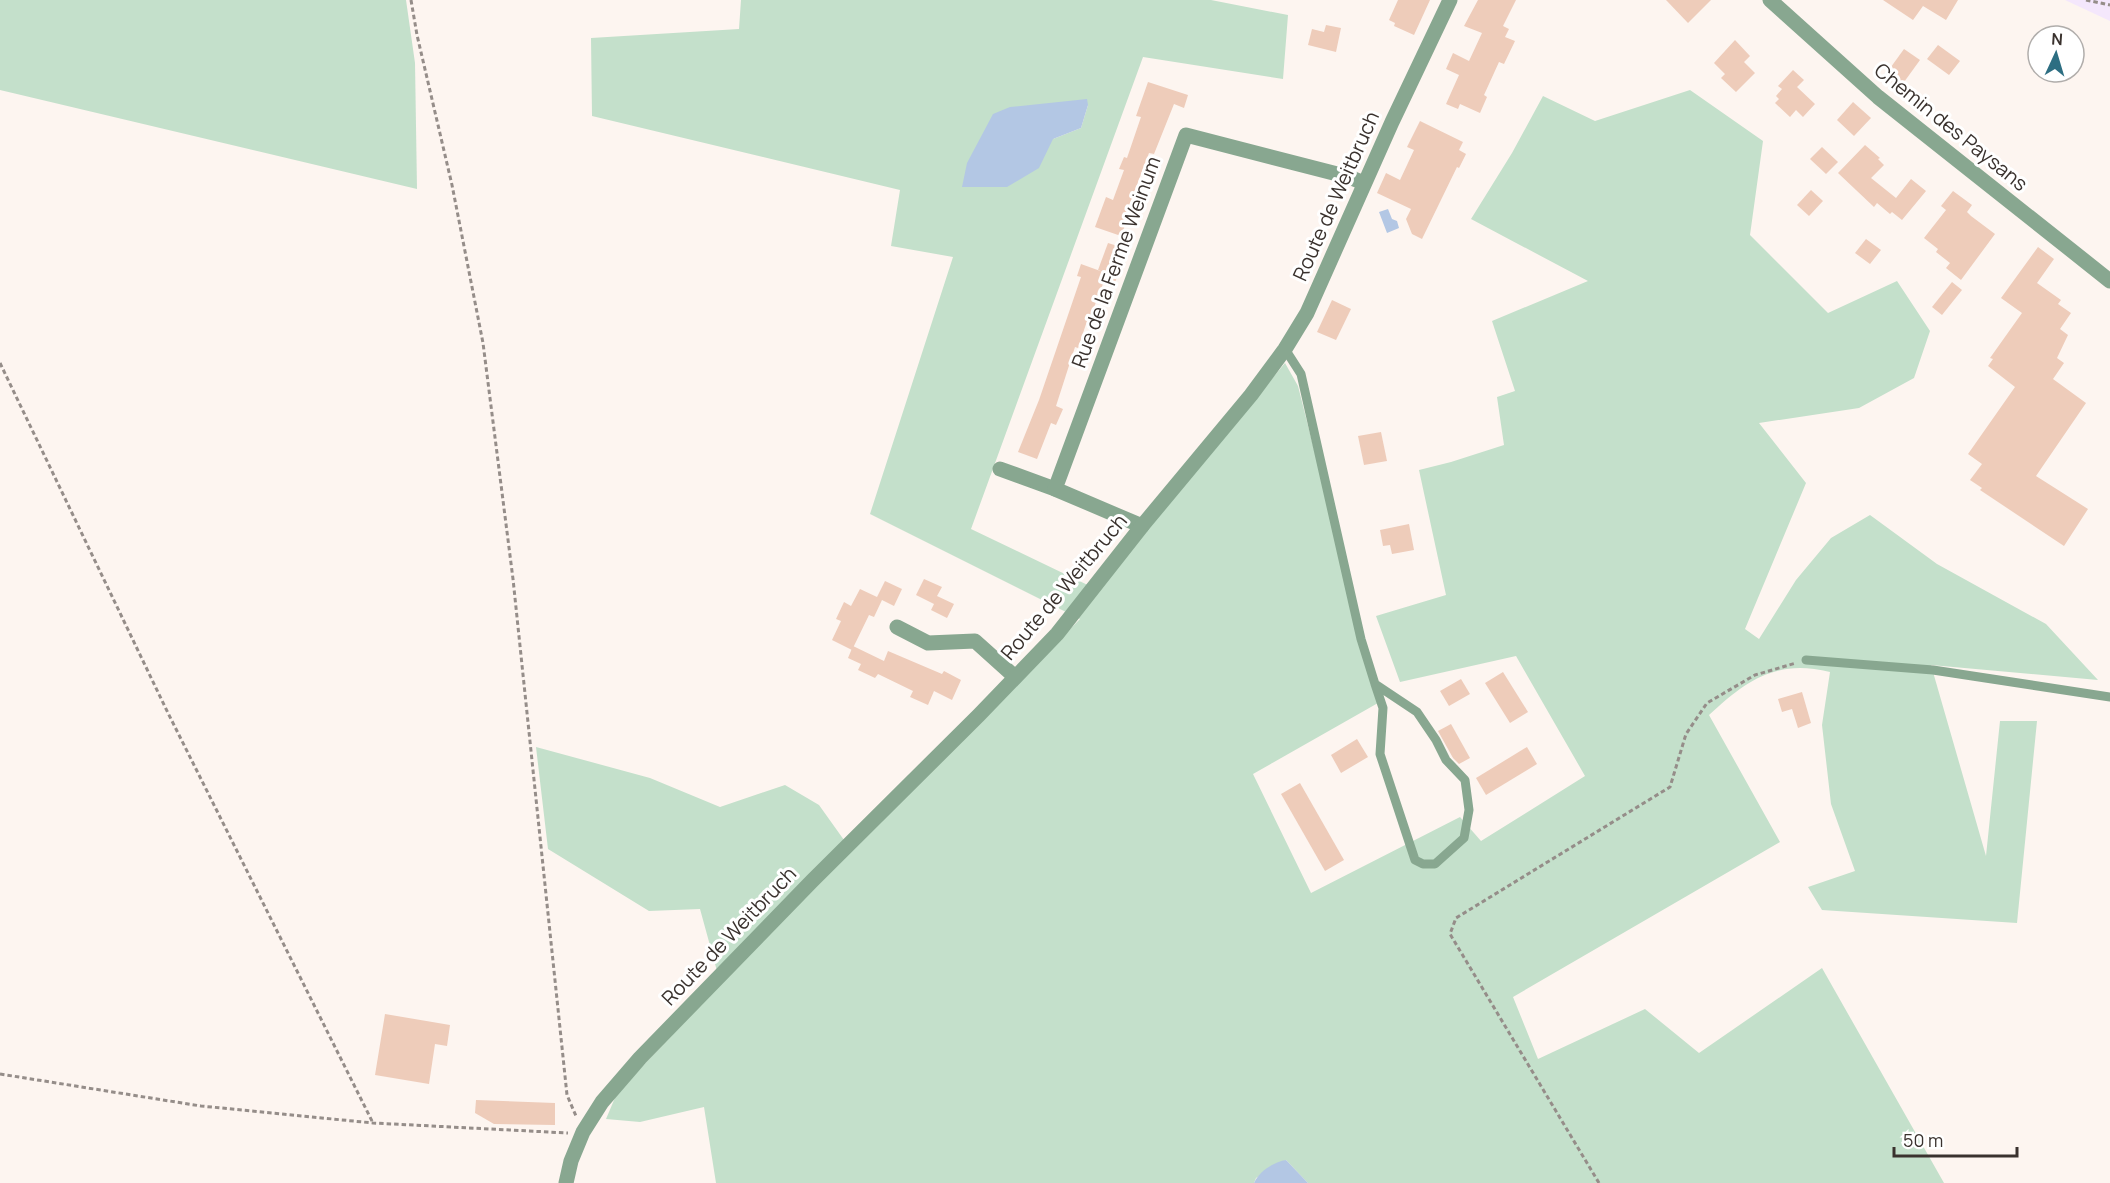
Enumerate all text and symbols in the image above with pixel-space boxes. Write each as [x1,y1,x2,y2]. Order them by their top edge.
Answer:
north arrow [2026,24,2086,84]
text: N [2051,28,2064,50]
street label: Chemin des Paysans [1869,56,2034,197]
street label: Route de Weitbruch [1286,107,1385,285]
street label: Rue de la Ferme Weinum [1065,152,1166,371]
street label: Route de Weitbruch [994,508,1133,665]
street label: Route de Weitbruch [655,860,802,1011]
scale bar [1894,1120,2017,1158]
text: 50 m [1903,1128,1943,1152]

